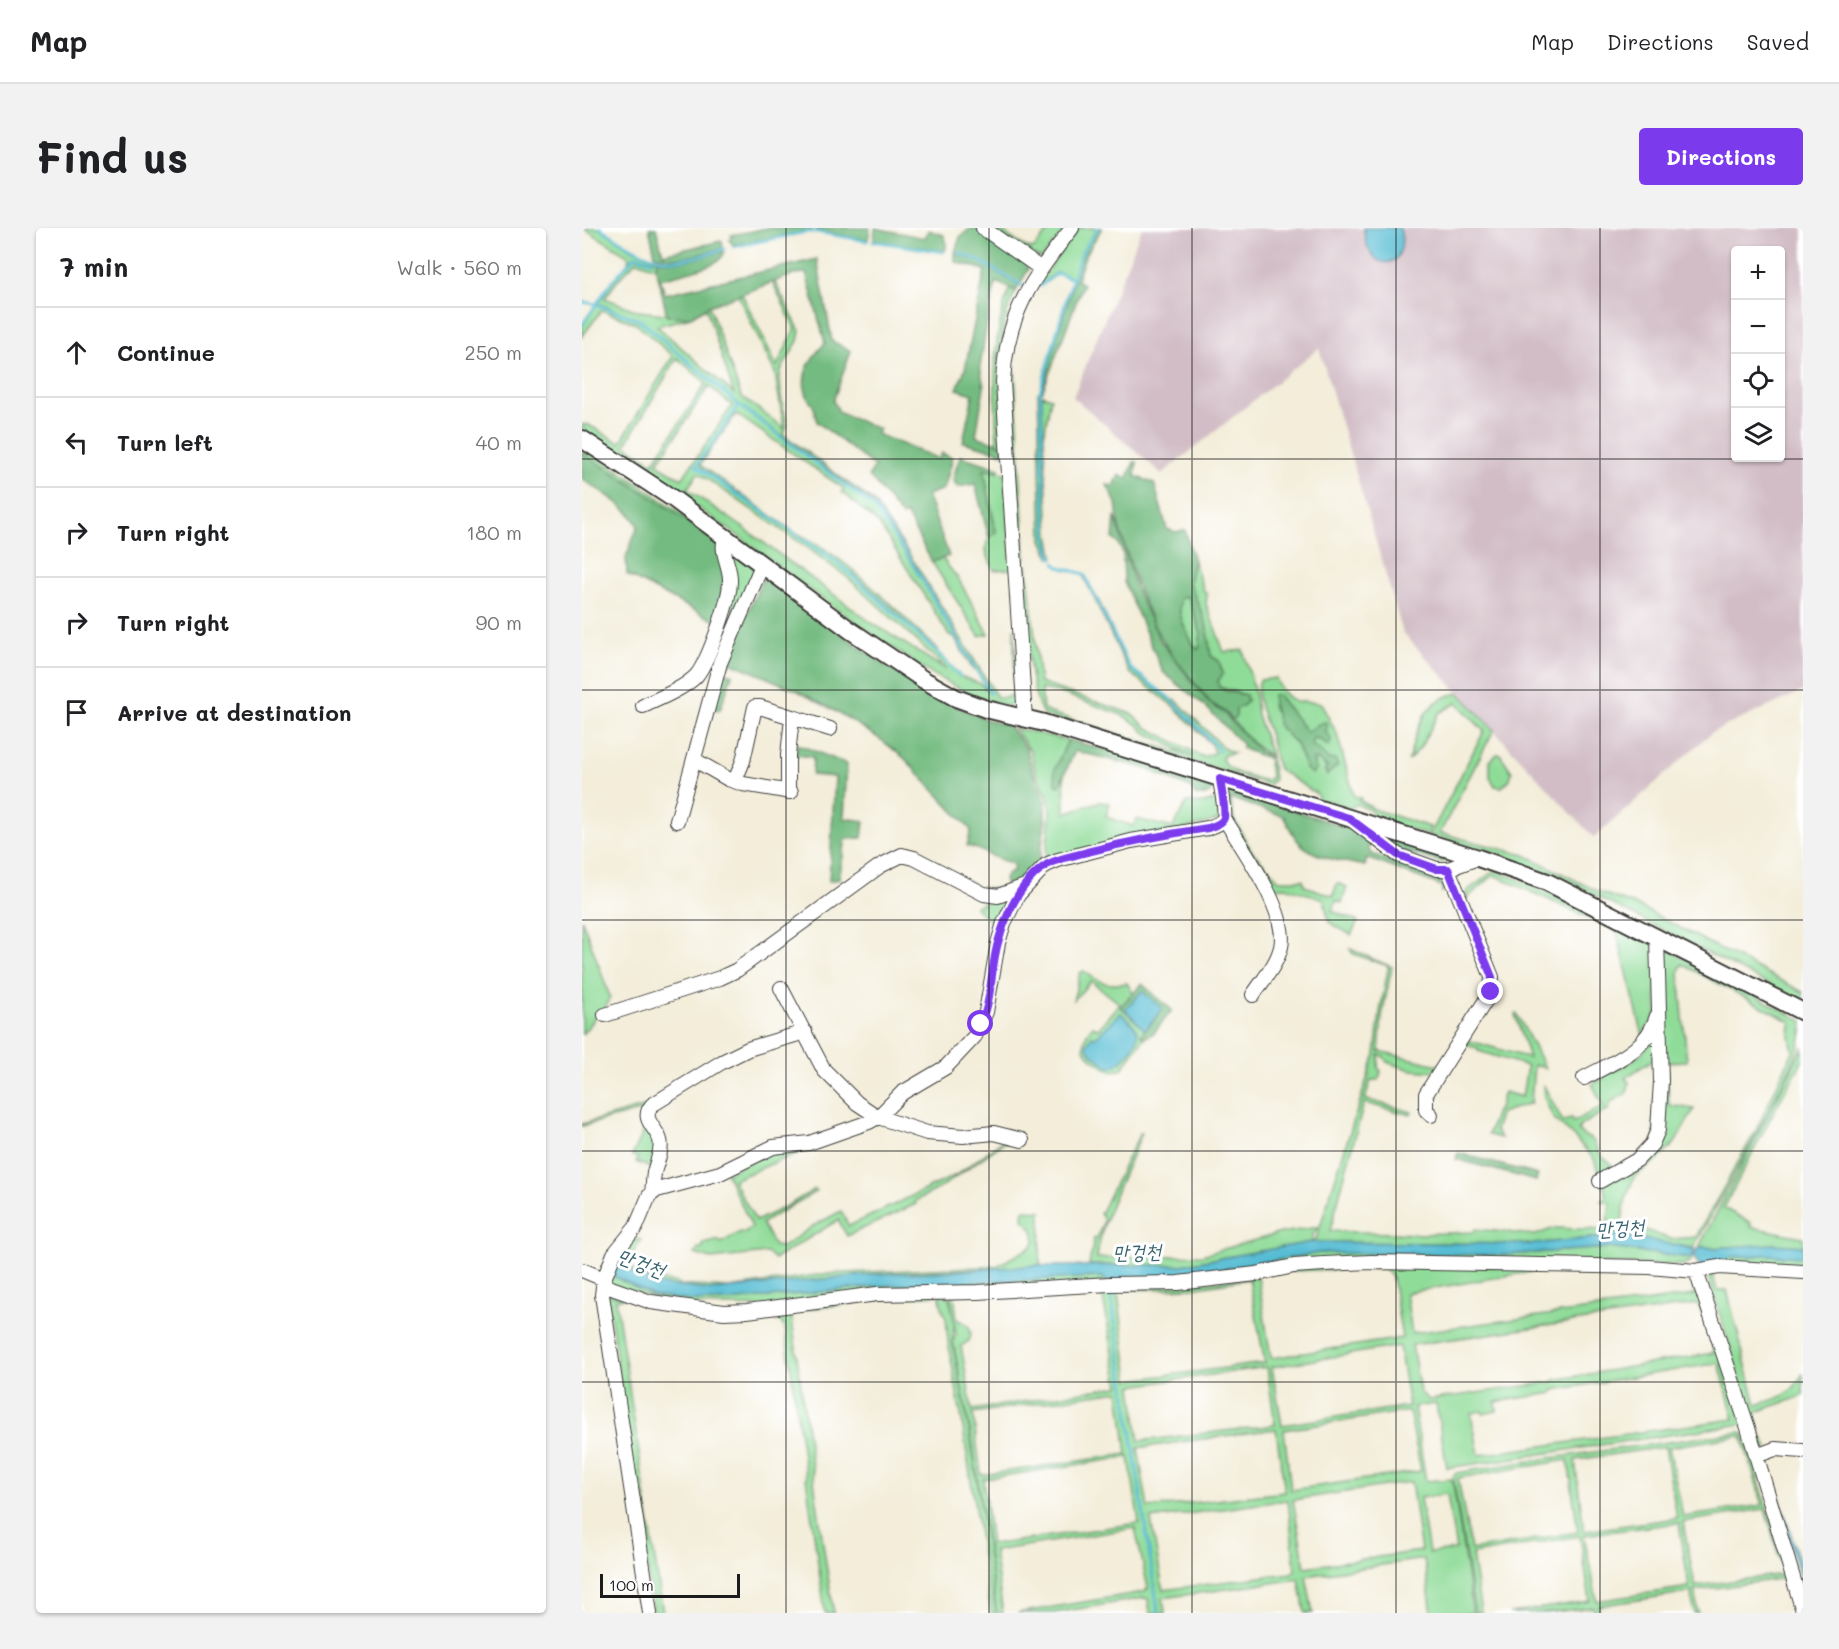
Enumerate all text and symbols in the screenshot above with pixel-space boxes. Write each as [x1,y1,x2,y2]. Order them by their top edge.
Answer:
text: Map [30,23,87,59]
text: Map [1531,28,1574,55]
text: Directions [1607,28,1714,55]
text: Saved [1747,28,1809,55]
button: Directions [1639,128,1803,185]
text: Find us [36,129,188,184]
map controls [1731,246,1785,462]
button: + [1731,246,1785,300]
text: 7 min [60,250,128,284]
text: Walk · 560 m [396,254,522,280]
button: − [1731,300,1785,354]
icon: ahead [60,336,93,369]
text: Continue [117,338,215,367]
text: 250 m [465,339,522,365]
button: locate [1731,354,1785,408]
button: layers [1731,408,1785,462]
icon: left [60,426,93,459]
text: Turn left [117,428,213,457]
text: 40 m [476,429,522,455]
icon: right [60,516,93,549]
text: Turn right [117,518,229,547]
text: 180 m [466,519,522,545]
icon: right [60,606,93,639]
text: Turn right [117,608,229,637]
text: 90 m [476,609,522,635]
icon: arrive [60,696,93,729]
text: Arrive at destination [117,698,352,727]
route end [1477,978,1503,1004]
route start [967,1010,993,1036]
water label: 만겅천 [1595,1212,1647,1242]
water label: 만겅천 [1112,1237,1163,1265]
water label: 만겅천 [614,1242,670,1283]
scale bar [600,1571,740,1598]
text: 100 m [609,1574,654,1595]

